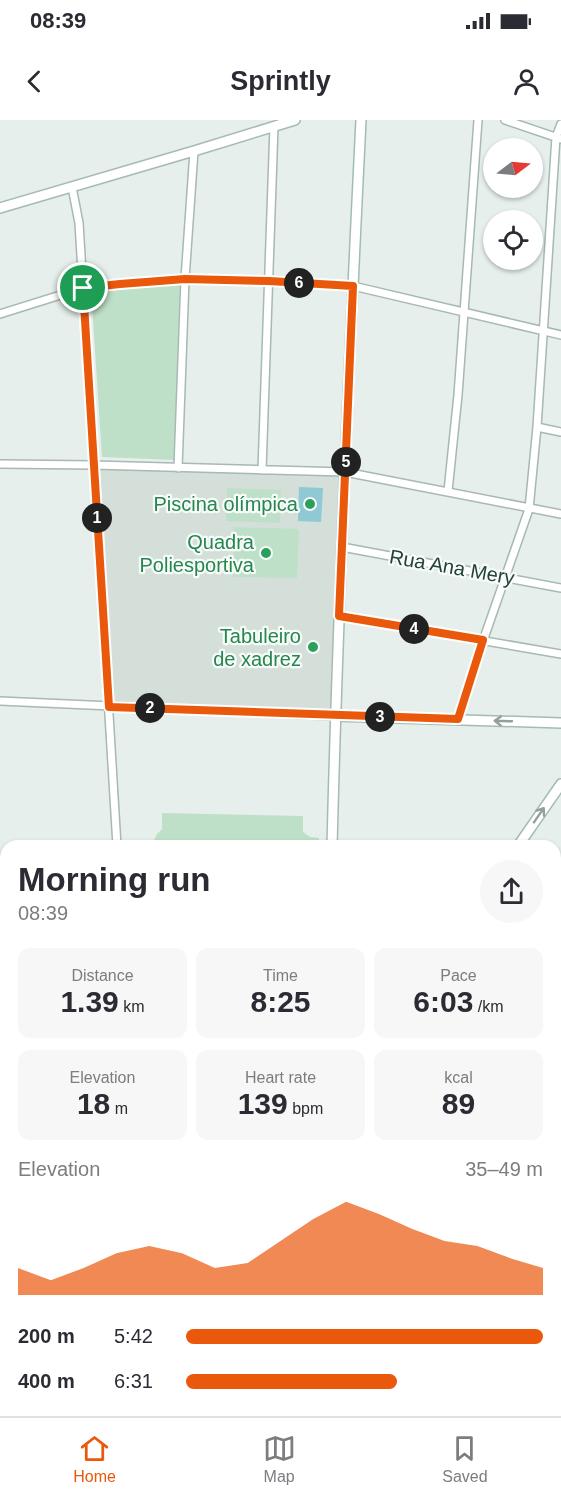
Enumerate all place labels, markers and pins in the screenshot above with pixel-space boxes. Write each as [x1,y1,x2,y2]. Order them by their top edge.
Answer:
pin [57,262,108,313]
pin: 6 [284,268,314,298]
pin: 5 [331,447,361,477]
place label: Piscina olímpica [153,493,299,515]
marker: Piscina olímpica [303,497,317,511]
pin: 1 [82,503,112,533]
place label: Quadra Poliesportiva [139,531,255,576]
marker: Quadra Poliesportiva [259,546,273,560]
pin: 4 [399,614,429,644]
place label: Tabuleiro de xadrez [213,625,301,670]
marker: Tabuleiro de xadrez [306,640,320,654]
pin: 2 [135,693,165,723]
pin: 3 [365,702,395,732]

